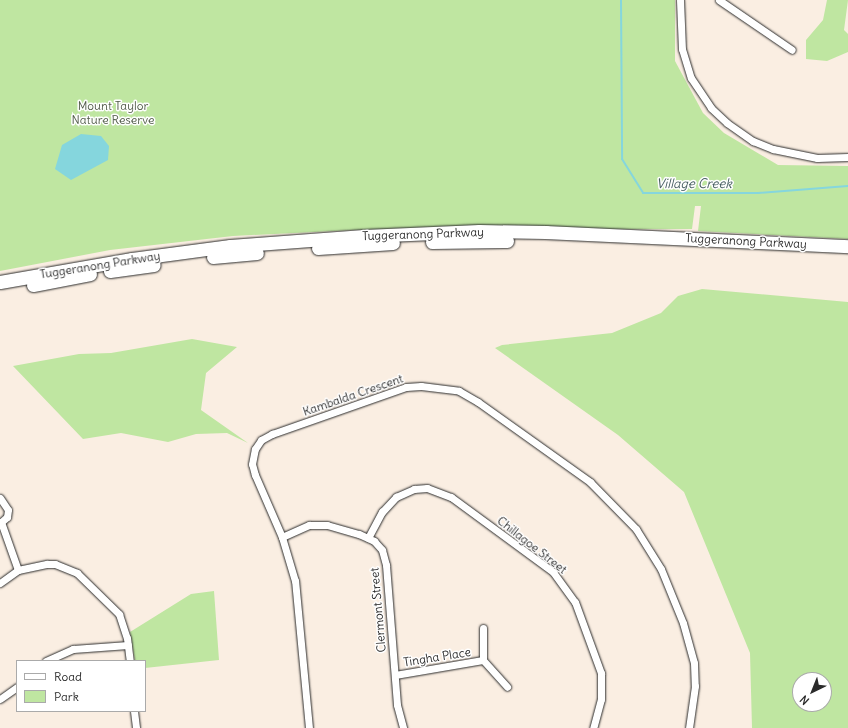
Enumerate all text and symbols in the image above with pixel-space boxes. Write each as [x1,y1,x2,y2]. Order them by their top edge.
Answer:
park label: Mount Taylor Nature Reserve [72,99,154,127]
water label: Village Creek [656,176,732,192]
street label: Tuggeranong Parkway [362,225,484,243]
street label: Tuggeranong Parkway [685,231,807,251]
street label: Tuggeranong Parkway [39,248,161,282]
street label: Kambalda Crescent [301,371,405,419]
street label: Chillagoe Street [494,513,570,577]
street label: Clermont Street [367,567,389,653]
street label: Tingha Place [402,645,472,669]
legend [16,660,146,712]
text: Road [54,669,82,684]
north arrow [792,672,832,712]
text: Park [54,689,79,704]
text: N [797,692,812,708]

